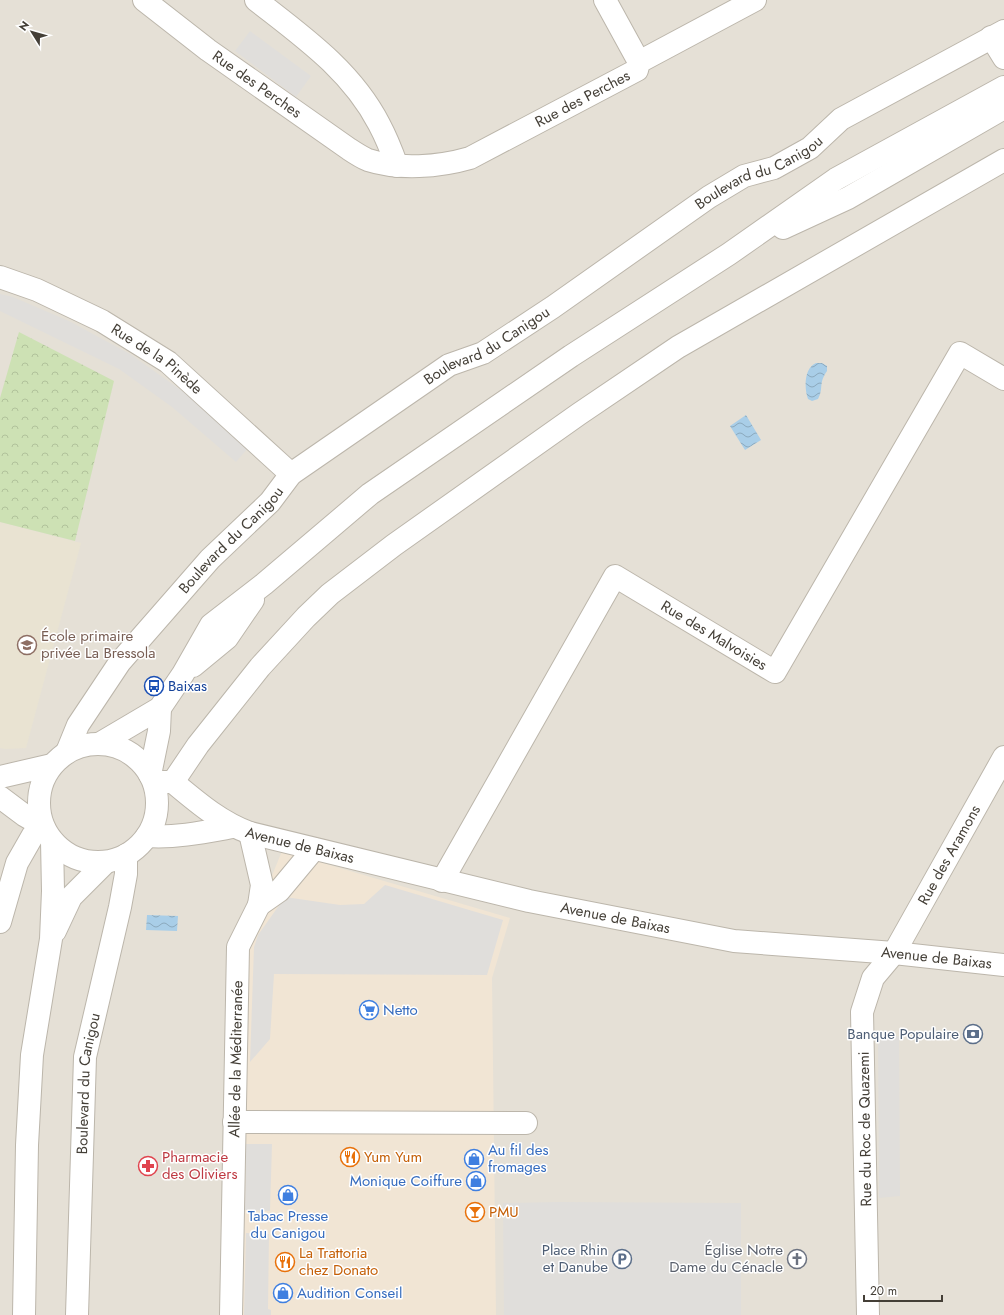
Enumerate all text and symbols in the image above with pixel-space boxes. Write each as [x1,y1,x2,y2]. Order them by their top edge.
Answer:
north arrow [12,12,52,52]
text: N [15,18,33,34]
street label: Rue des Perches [208,45,306,123]
street label: Rue des Perches [531,65,634,133]
street label: Boulevard du Canigou [690,130,828,215]
street label: Boulevard du Canigou [419,301,554,390]
street label: Rue de la Pinède [107,318,208,400]
street label: Boulevard du Canigou [174,482,289,599]
street label: Rue des Malvoisies [657,595,771,676]
place label: École primaire privée La Bressola [41,625,155,664]
school or university icon: École primaire privée La Bressola [16,634,38,656]
bus stop icon: Baixas [143,675,165,697]
place label: Baixas [168,675,207,697]
street label: Rue des Aramons [912,801,986,909]
street label: Avenue de Baixas [243,821,356,869]
street label: Avenue de Baixas [559,896,672,939]
street label: Avenue de Baixas [880,941,993,975]
street label: Allée de la Méditerranée [223,980,248,1138]
supermarket icon: Netto [358,999,380,1021]
place label: Netto [383,999,418,1021]
street label: Boulevard du Canigou [71,1011,106,1155]
place label: Banque Populaire [847,1023,959,1045]
bank icon: Banque Populaire [962,1023,984,1045]
street label: Rue du Roc de Quazemi [853,1051,877,1207]
place label: Au fil des fromages [488,1139,548,1178]
place label: Pharmacie des Oliviers [162,1146,237,1185]
restaurant icon: Yum Yum [339,1146,361,1168]
place label: Yum Yum [364,1146,422,1168]
shop icon: Au fil des fromages [463,1148,485,1170]
pharmacy icon: Pharmacie des Oliviers [137,1155,159,1177]
place label: Monique Coiffure [350,1170,462,1192]
shop icon: Monique Coiffure [465,1170,487,1192]
shop icon: Tabac Presse du Canigou [277,1184,299,1206]
bar icon: PMU [464,1201,486,1223]
place label: PMU [489,1201,519,1223]
place label: Tabac Presse du Canigou [248,1205,329,1244]
place label: Place Rhin et Danube [542,1239,608,1278]
place label: Église Notre Dame du Cénacle [669,1239,783,1278]
place label: La Trattoria chez Donato [299,1242,378,1281]
parking icon: Place Rhin et Danube [611,1248,633,1270]
church icon: Église Notre Dame du Cénacle [786,1248,808,1270]
restaurant icon: La Trattoria chez Donato [274,1251,296,1273]
scale bar [864,1277,942,1303]
shop icon: Audition Conseil [272,1282,294,1304]
place label: Audition Conseil [297,1282,402,1304]
text: 20 m [870,1282,897,1300]

